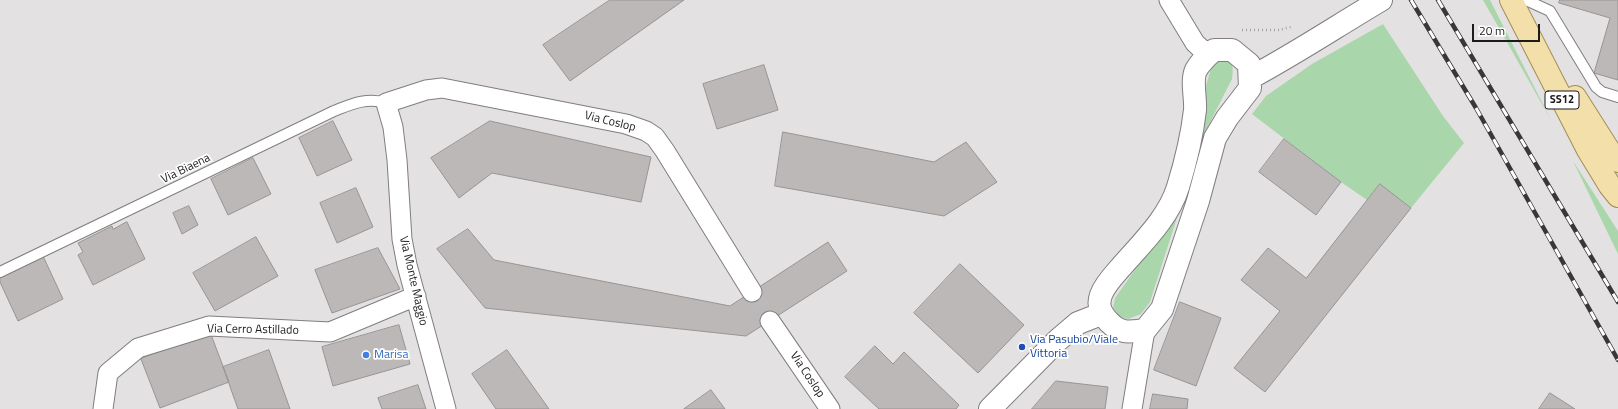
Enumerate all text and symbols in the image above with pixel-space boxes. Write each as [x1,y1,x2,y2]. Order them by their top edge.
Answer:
scale bar [1474,16,1542,42]
text: 20 m [1479,21,1505,40]
road number: SS12 [1545,91,1579,109]
street label: Via Coslop [583,109,637,135]
street label: Via Biaena [159,151,213,187]
street label: Via Monte Maggio [396,235,430,327]
street label: Via Cerro Astillado [207,322,299,338]
place label: Via Pasubio/Viale Vittoria [1030,333,1118,361]
marker: Via Pasubio/Viale Vittoria [1017,342,1027,352]
place label: Marisa [374,348,408,362]
street label: Via Coslop [786,349,828,401]
marker: Marisa [361,350,371,360]

